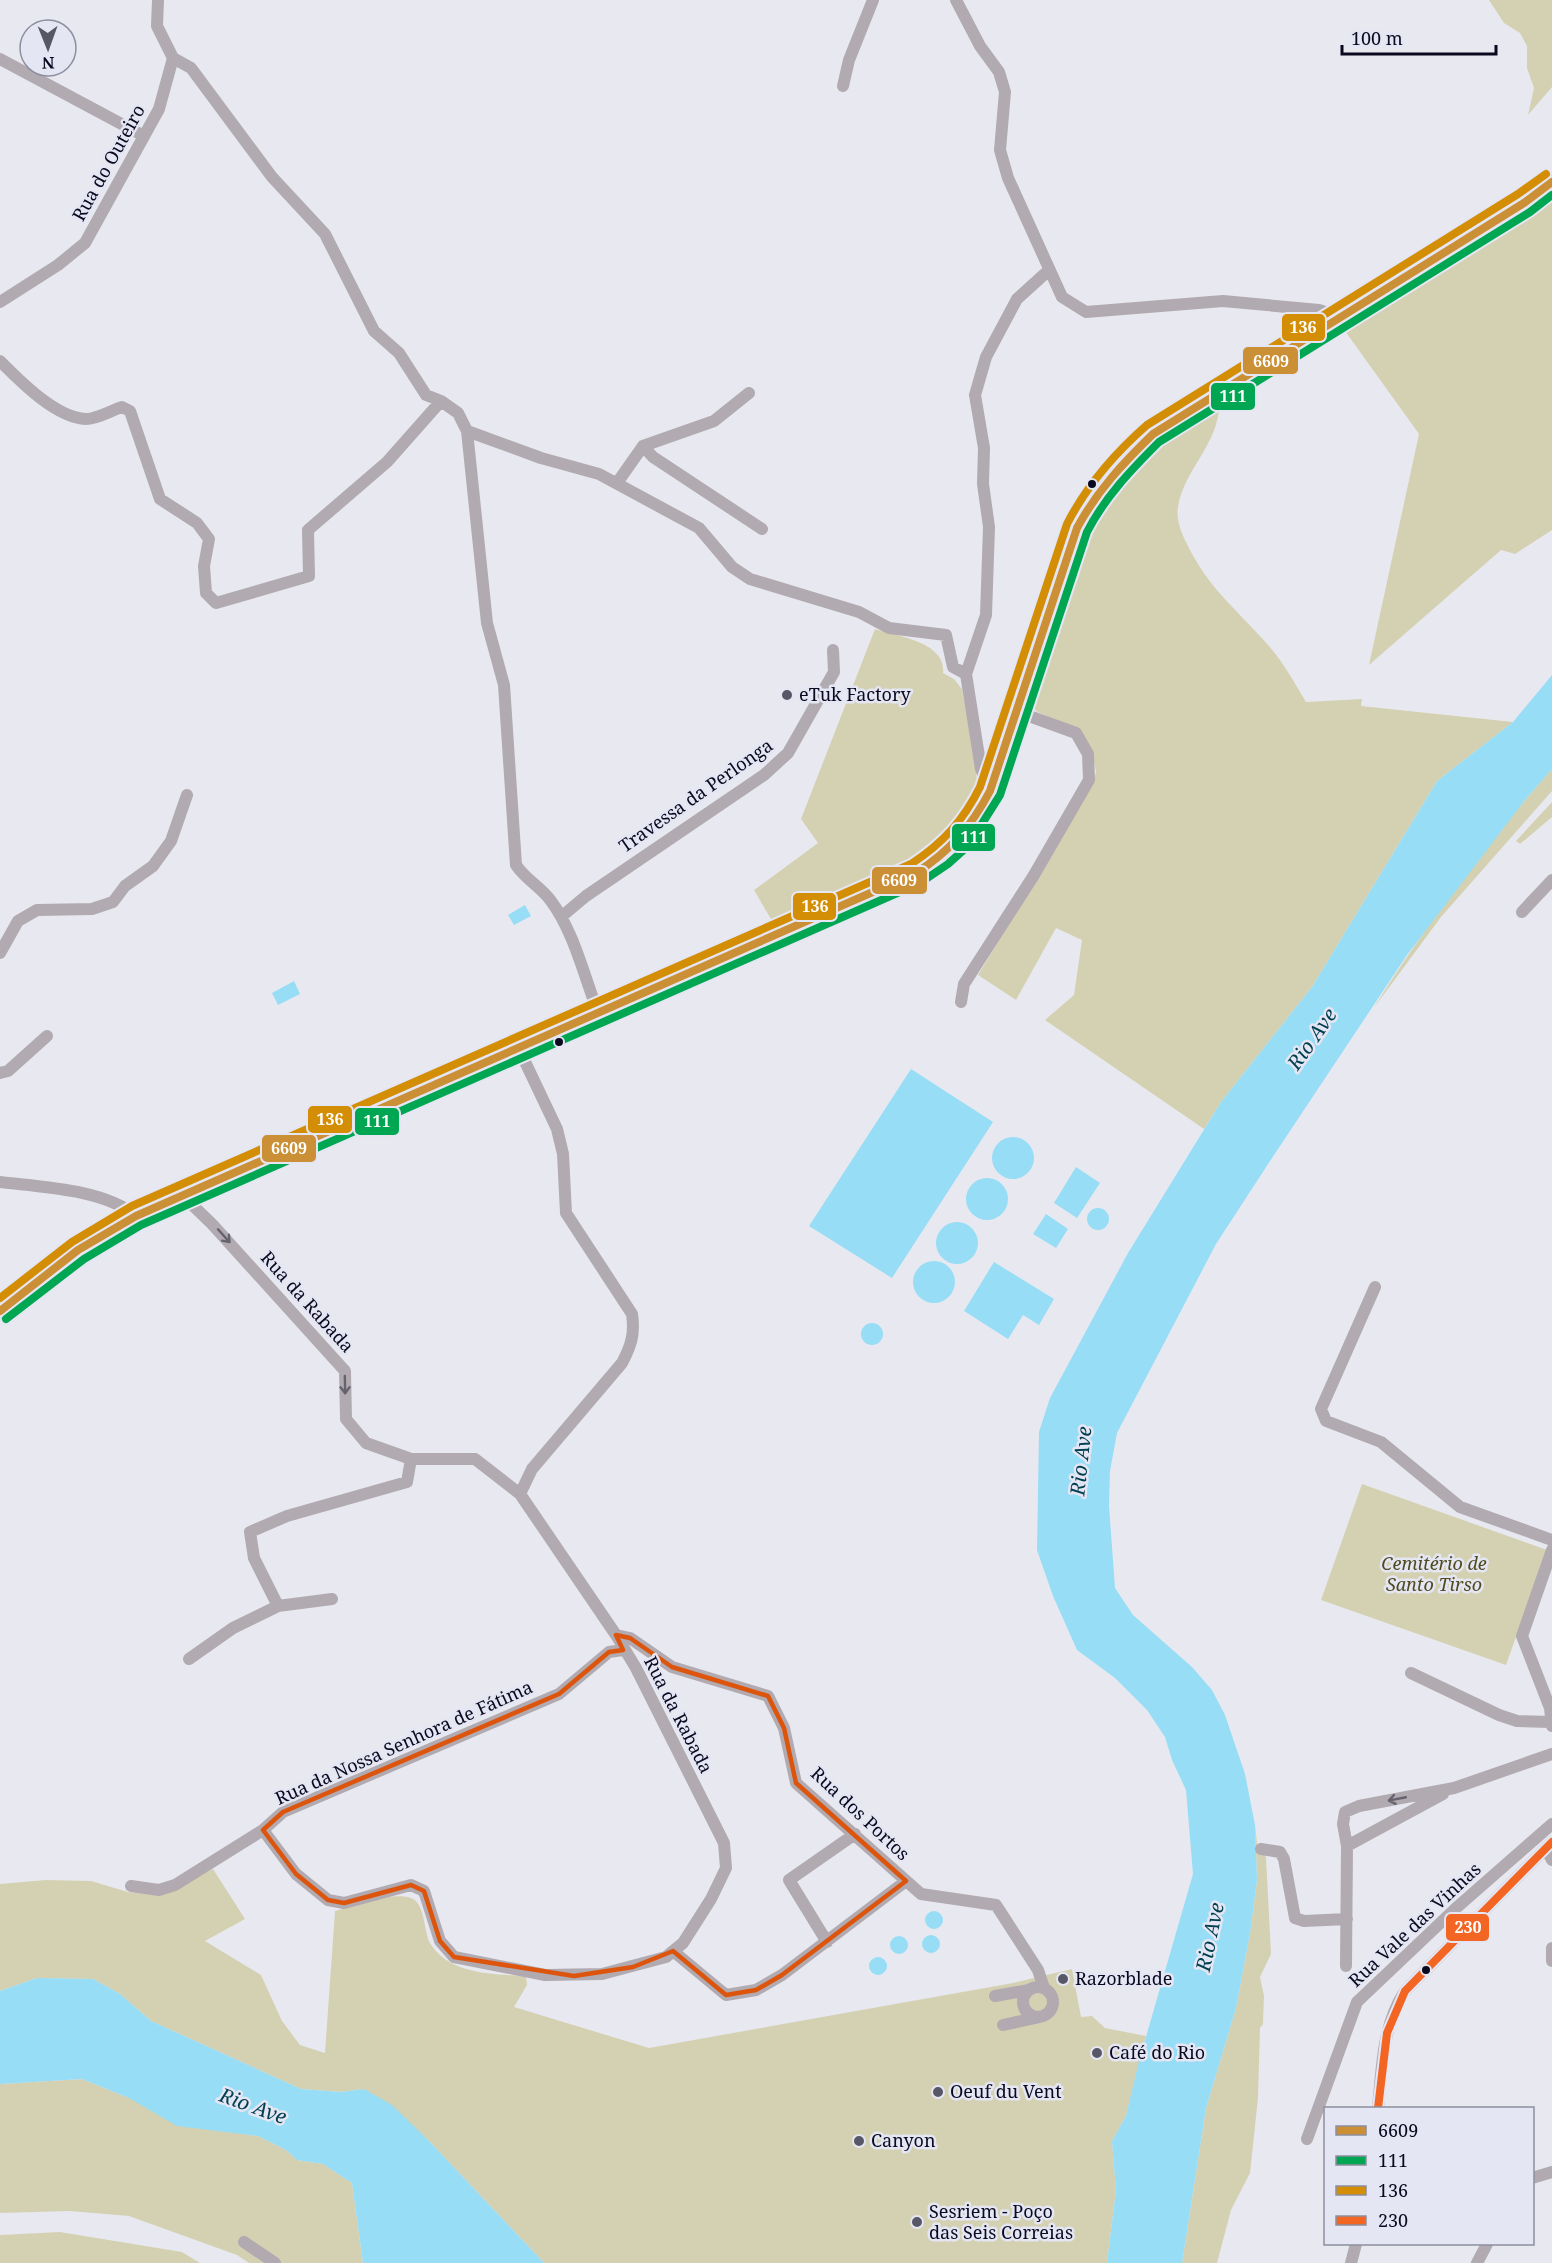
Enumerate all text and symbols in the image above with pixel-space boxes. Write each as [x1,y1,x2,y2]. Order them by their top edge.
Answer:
north arrow [18,18,78,78]
scale bar [1342,18,1496,56]
text: 100 m [1351,26,1403,50]
text: N [41,52,55,74]
street label: Rua do Outeiro [66,100,150,225]
line badge: 136 [1281,313,1326,342]
text: 136 [1289,316,1317,338]
line badge: 6609 [1242,346,1299,375]
text: 6609 [1253,350,1289,372]
line badge: 111 [1210,382,1256,411]
text: 111 [1219,385,1247,407]
unlabelled marker [1086,478,1098,490]
place label: eTuk Factory [799,682,911,706]
marker: eTuk Factory [780,688,794,702]
street label: Travessa da Perlonga [614,733,777,857]
line badge: 111 [951,823,996,852]
text: 111 [960,826,988,848]
line badge: 6609 [871,866,928,895]
text: 6609 [881,869,917,891]
line badge: 136 [792,892,837,921]
text: 136 [801,895,829,917]
water label: Rio Ave [1280,1002,1343,1076]
unlabelled marker [553,1036,565,1048]
line badge: 136 [307,1105,353,1134]
line badge: 111 [354,1107,400,1136]
text: 136 [316,1108,344,1130]
text: 111 [363,1110,391,1132]
line badge: 6609 [261,1134,317,1163]
text: 6609 [271,1137,307,1159]
one-way arrow [217,1229,231,1244]
street label: Rua da Rabada [256,1246,360,1357]
one-way arrow [339,1375,351,1395]
water label: Rio Ave [1063,1425,1098,1498]
park label: Cemitério de Santo Tirso [1381,1551,1487,1596]
street label: Rua da Rabada [639,1652,719,1777]
street label: Rua da Nossa Senhora de Fátima [271,1674,536,1810]
street label: Rua dos Portos [806,1761,915,1865]
one-way arrow [1388,1794,1407,1805]
street label: Rua Vale das Vinhas [1343,1857,1486,1992]
water label: Rio Ave [1189,1900,1230,1975]
line badge: 230 [1445,1913,1490,1942]
text: 230 [1454,1916,1482,1938]
unlabelled marker [1420,1964,1432,1976]
place label: Razorblade [1075,1966,1172,1990]
marker: Razorblade [1056,1972,1070,1986]
place label: Café do Rio [1109,2040,1205,2064]
marker: Café do Rio [1090,2046,1104,2060]
place label: Oeuf du Vent [950,2079,1062,2103]
water label: Rio Ave [215,2081,291,2130]
marker: Oeuf du Vent [931,2085,945,2099]
legend [1324,2107,1534,2245]
text: 6609 [1378,2118,1418,2142]
place label: Canyon [871,2128,936,2152]
marker: Canyon [852,2134,866,2148]
text: 111 [1378,2148,1408,2172]
text: 136 [1378,2178,1408,2202]
place label: Sesriem - Poço das Seis Correias [929,2199,1073,2244]
text: 230 [1378,2208,1408,2232]
marker: Sesriem - Poço das Seis Correias [910,2215,924,2229]

